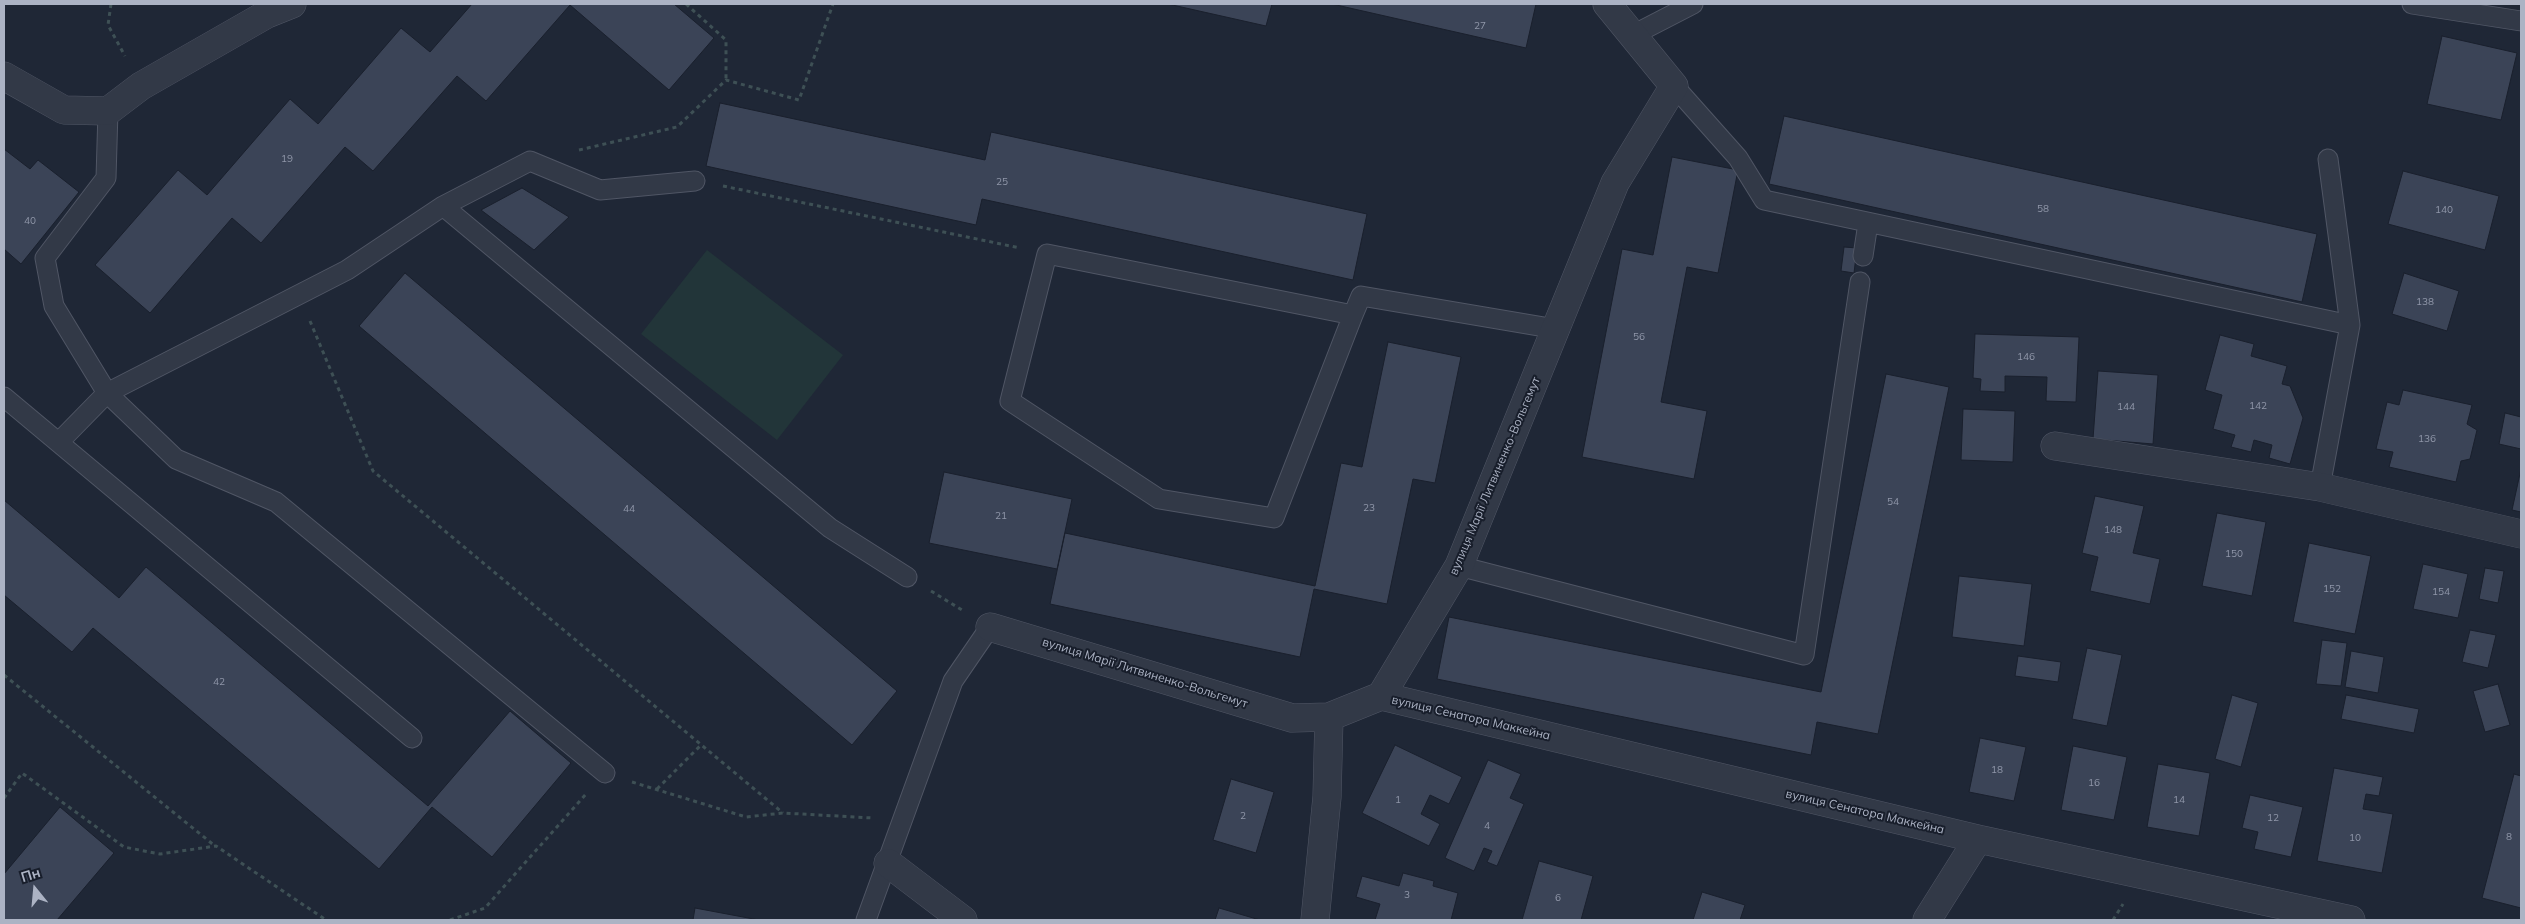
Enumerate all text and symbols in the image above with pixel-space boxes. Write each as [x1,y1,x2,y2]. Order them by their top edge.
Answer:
house number: 27 [1474,20,1486,32]
house number: 19 [281,153,293,165]
house number: 25 [996,176,1008,188]
house number: 58 [2037,203,2049,215]
house number: 140 [2435,204,2453,216]
house number: 40 [24,215,36,227]
house number: 138 [2416,296,2434,308]
house number: 56 [1633,331,1645,343]
house number: 146 [2017,351,2035,363]
street label: вулиця Марії Литвиненко-Вольгемут [1447,375,1543,577]
house number: 142 [2249,400,2267,412]
house number: 144 [2117,401,2135,413]
house number: 136 [2418,433,2436,445]
house number: 54 [1887,496,1899,508]
house number: 23 [1363,502,1375,514]
house number: 44 [623,503,635,515]
house number: 21 [995,510,1007,522]
house number: 148 [2104,524,2122,536]
house number: 150 [2225,548,2243,560]
house number: 152 [2323,583,2341,595]
house number: 154 [2432,586,2450,598]
street label: вулиця Марії Литвиненко-Вольгемут [1041,635,1249,711]
house number: 42 [213,676,225,688]
street label: вулиця Сенатора Маккейна [1390,693,1552,743]
house number: 18 [1991,764,2003,776]
house number: 16 [2088,777,2100,789]
street label: вулиця Сенатора Маккейна [1784,787,1946,837]
house number: 1 [1395,794,1401,806]
house number: 14 [2173,794,2185,806]
house number: 2 [1240,810,1246,822]
house number: 12 [2267,812,2279,824]
house number: 4 [1484,820,1490,832]
house number: 8 [2506,831,2512,843]
house number: 10 [2349,832,2361,844]
text: Пн [19,863,43,886]
north arrow [10,864,60,914]
house number: 3 [1404,889,1410,901]
house number: 6 [1555,892,1561,904]

